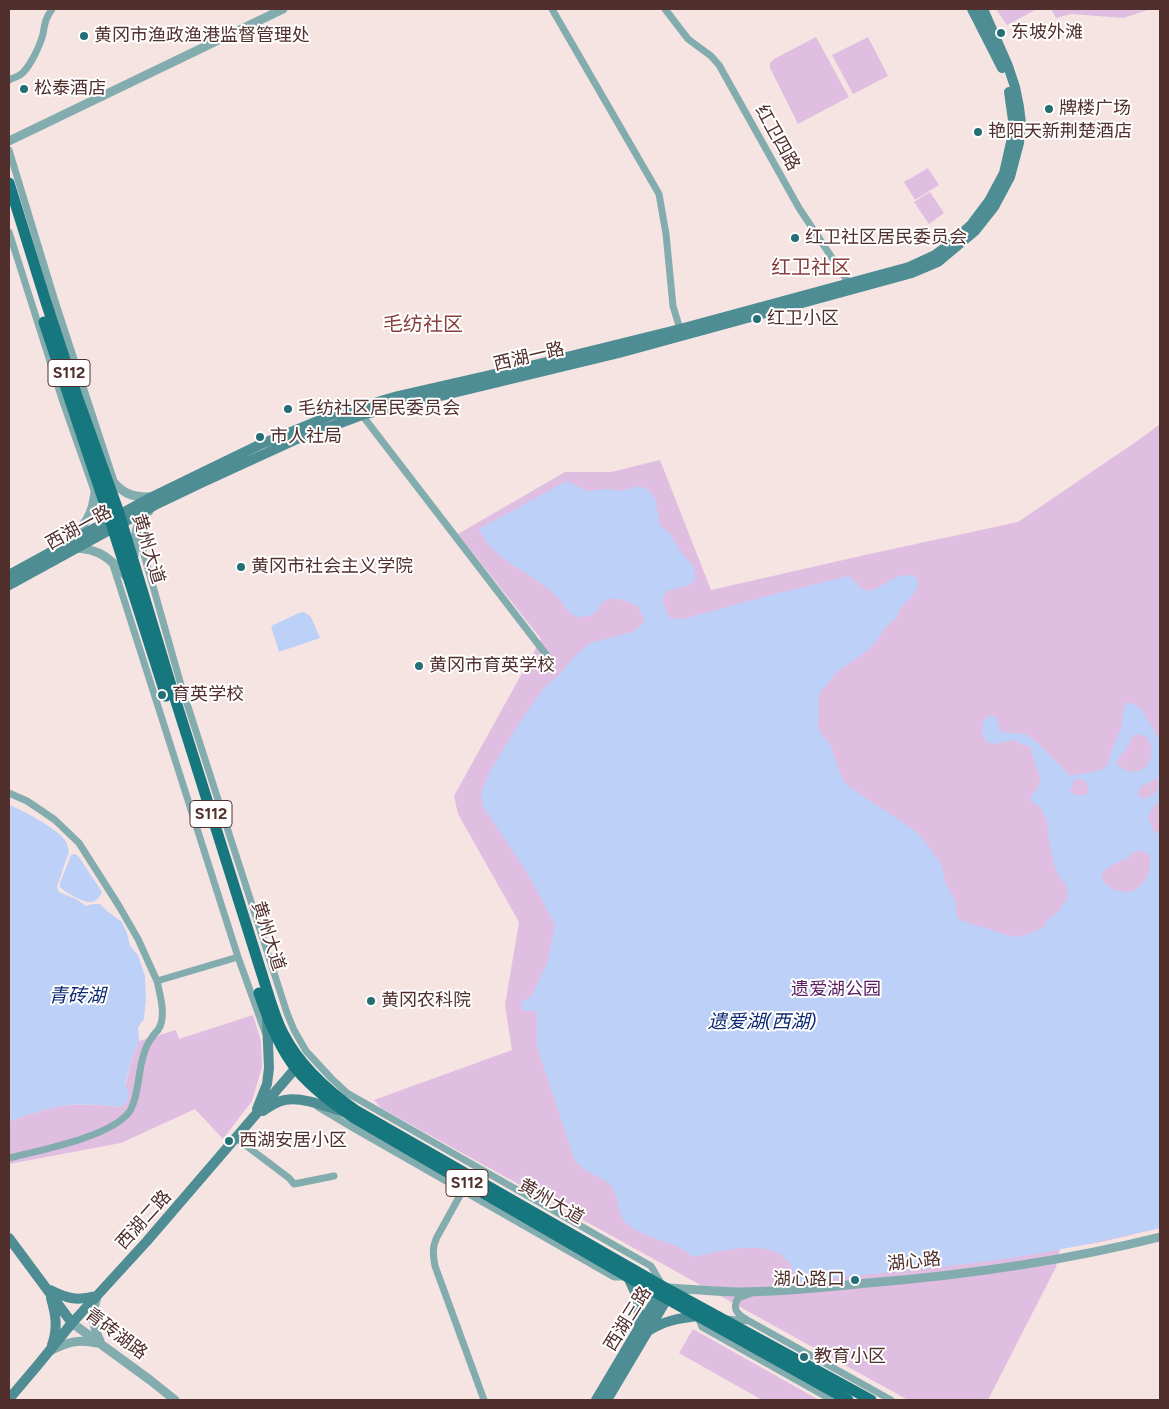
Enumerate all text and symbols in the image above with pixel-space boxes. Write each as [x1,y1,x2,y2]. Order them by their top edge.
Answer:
place label: 东坡外滩 [1011,22,1083,44]
place label: 黄冈市渔政渔港监督管理处 [94,25,310,47]
marker: 东坡外滩 [995,27,1007,39]
marker: 黄冈市渔政渔港监督管理处 [78,30,90,42]
place label: 松泰酒店 [34,78,106,100]
marker: 松泰酒店 [18,83,30,95]
place label: 牌楼广场 [1059,98,1131,120]
street label: 红卫四路 [750,101,804,175]
marker: 牌楼广场 [1043,103,1055,115]
place label: 艳阳天新荆楚酒店 [988,121,1132,143]
marker: 艳阳天新荆楚酒店 [972,126,984,138]
place label: 红卫社区居民委员会 [805,227,967,249]
marker: 红卫社区居民委员会 [789,232,801,244]
district label: 红卫社区 [771,256,851,280]
place label: 红卫小区 [767,308,839,330]
district label: 毛纺社区 [383,313,463,337]
marker: 红卫小区 [751,313,763,325]
street label: 西湖一路 [491,338,567,376]
road number: S112 [48,359,90,386]
place label: 毛纺社区居民委员会 [298,398,460,420]
marker: 毛纺社区居民委员会 [282,403,294,415]
place label: 市人社局 [270,426,342,448]
marker: 市人社局 [254,431,266,443]
street label: 西湖一路 [42,501,116,555]
street label: 黄州大道 [127,511,169,587]
place label: 黄冈市社会主义学院 [251,556,413,578]
marker: 黄冈市社会主义学院 [235,561,247,573]
place label: 黄冈市育英学校 [429,655,555,677]
marker: 黄冈市育英学校 [413,660,425,672]
place label: 育英学校 [172,684,244,706]
marker: 育英学校 [156,689,168,701]
road number: S112 [190,801,232,828]
street label: 黄州大道 [247,898,289,974]
park label: 遗爱湖公园 [791,979,881,1001]
water label: 青砖湖 [49,985,105,1007]
place label: 黄冈农科院 [381,990,471,1012]
marker: 黄冈农科院 [365,995,377,1007]
water label: 遗爱湖(西湖) [708,1011,816,1033]
place label: 西湖安居小区 [239,1130,347,1152]
marker: 西湖安居小区 [223,1135,235,1147]
road number: S112 [446,1170,488,1196]
street label: 黄州大道 [514,1175,588,1229]
street label: 西湖二路 [112,1186,176,1254]
street label: 湖心路 [886,1248,942,1276]
place label: 湖心路口 [773,1269,845,1291]
marker: 湖心路口 [849,1274,861,1286]
street label: 西湖三路 [600,1283,656,1355]
street label: 青砖湖路 [81,1304,151,1364]
place label: 教育小区 [814,1346,886,1368]
marker: 教育小区 [798,1351,810,1363]

